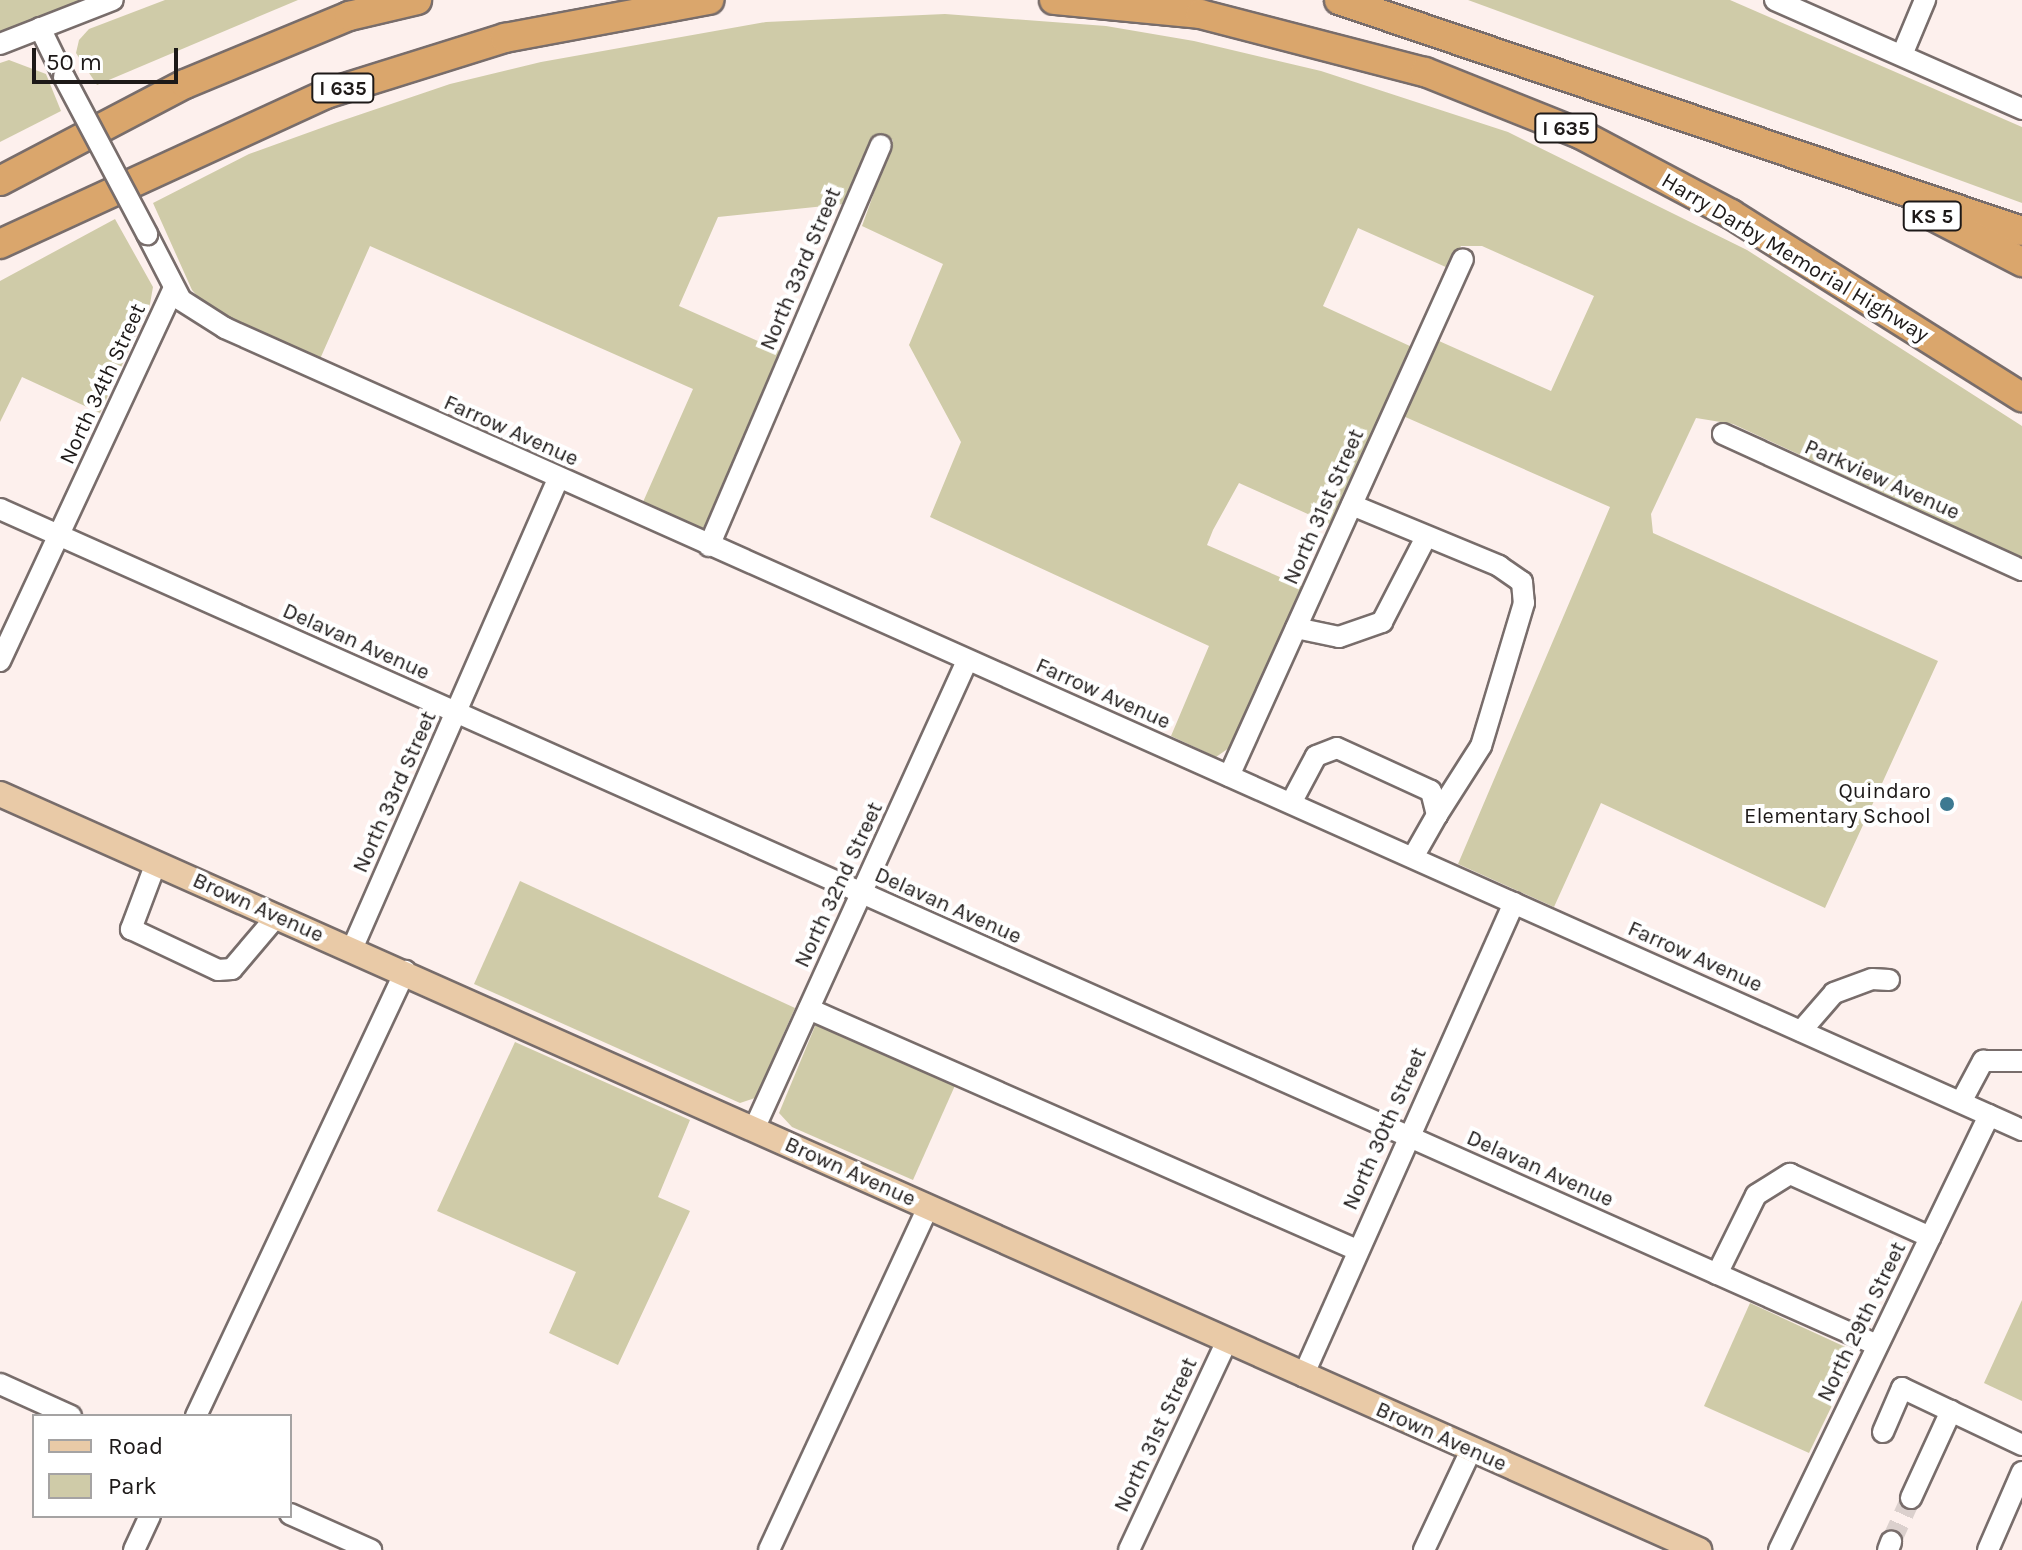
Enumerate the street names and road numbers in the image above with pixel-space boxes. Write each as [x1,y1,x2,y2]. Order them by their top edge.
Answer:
road number: I 635 [311,72,375,104]
road number: I 635 [1534,112,1598,144]
street label: Harry Darby Memorial Highway [1657,168,1933,348]
street label: North 33rd Street [755,184,847,354]
road number: KS 5 [1902,200,1962,232]
street label: North 34th Street [54,299,152,469]
street label: Farrow Avenue [440,390,582,472]
street label: North 31st Street [1278,425,1370,589]
street label: Parkview Avenue [1800,434,1964,526]
street label: Delavan Avenue [278,598,434,686]
street label: Farrow Avenue [1032,653,1174,735]
street label: North 33rd Street [347,707,443,877]
street label: North 32nd Street [789,798,889,972]
street label: Delavan Avenue [870,862,1026,950]
street label: Brown Avenue [188,867,328,949]
street label: Farrow Avenue [1624,916,1766,998]
street label: North 30th Street [1337,1044,1433,1214]
street label: Delavan Avenue [1462,1125,1618,1213]
street label: Brown Avenue [780,1131,920,1213]
street label: North 29th Street [1812,1238,1912,1406]
street label: North 31st Street [1109,1354,1203,1516]
street label: Brown Avenue [1371,1396,1511,1478]

